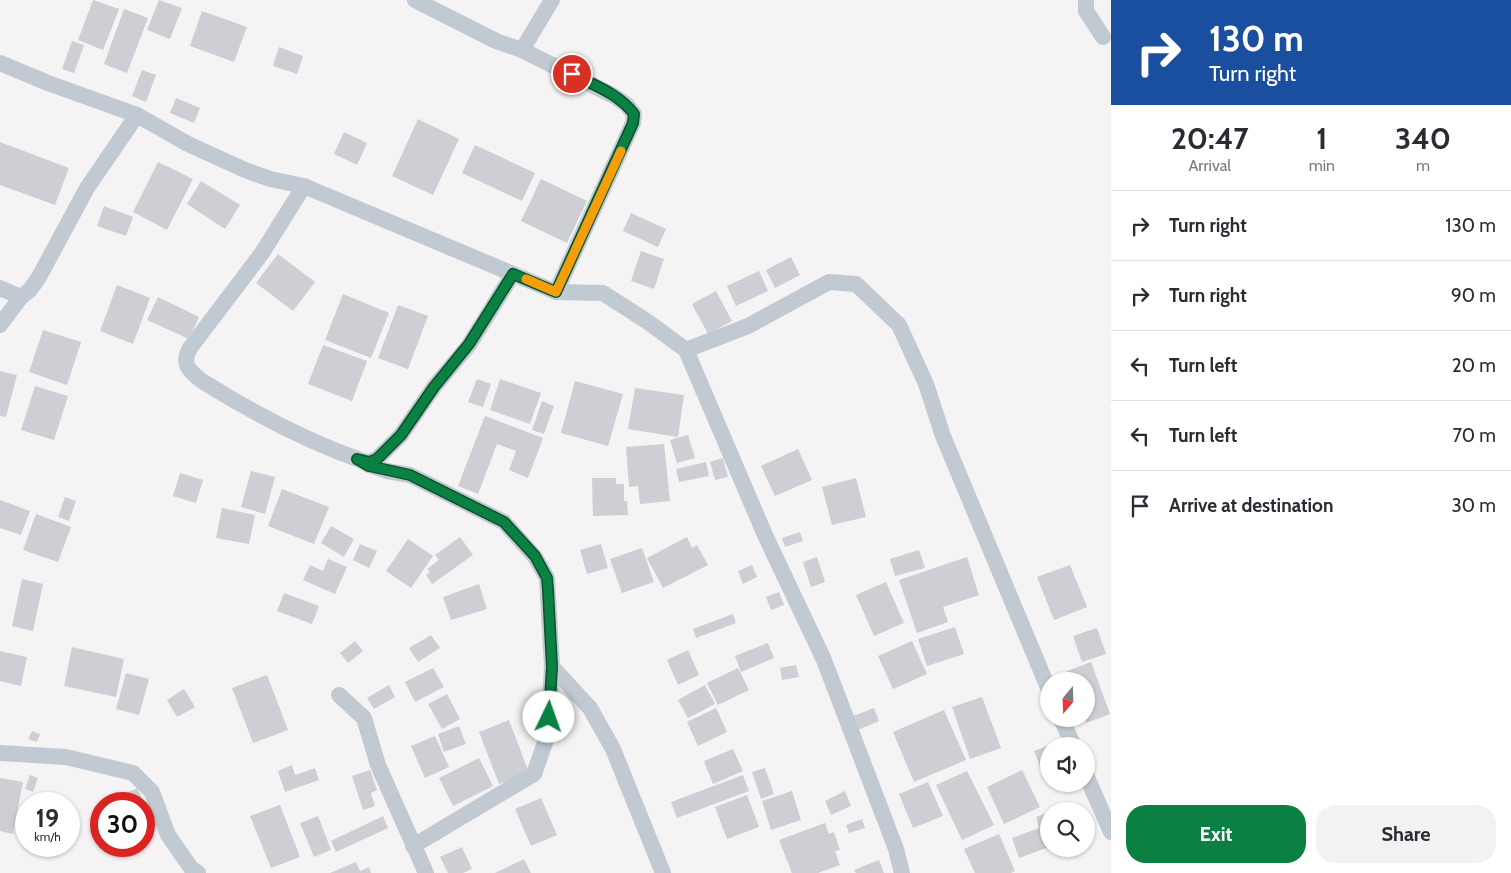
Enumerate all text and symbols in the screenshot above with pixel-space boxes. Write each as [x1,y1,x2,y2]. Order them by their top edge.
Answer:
text: 130 m [1209,17,1304,60]
icon: right [1126,20,1191,85]
pin [551,53,593,95]
icon: arrive [558,60,586,88]
text: Turn right [1209,60,1296,87]
text: 20:47 [1171,120,1249,157]
text: 1 [1316,120,1327,157]
text: 340 [1395,120,1451,157]
text: Arrival [1189,156,1231,175]
text: min [1309,156,1335,175]
text: m [1416,156,1430,175]
icon: right [1126,212,1154,240]
text: Turn right [1169,214,1247,237]
text: 130 m [1445,214,1496,237]
icon: right [1126,282,1154,310]
text: Turn right [1169,284,1247,307]
text: 90 m [1451,284,1496,307]
icon: left [1126,352,1154,380]
text: Turn left [1169,354,1237,377]
text: 20 m [1452,354,1496,377]
icon: left [1126,422,1154,450]
text: Turn left [1169,424,1237,447]
text: 70 m [1452,424,1496,447]
icon: arrive [1126,492,1154,520]
text: Arrive at destination [1169,494,1333,517]
text: 30 m [1452,494,1496,517]
north arrow [1040,672,1095,728]
map controls [1040,672,1095,857]
position arrow [522,690,574,742]
button: sound [1040,737,1095,792]
speed limit sign: 30 [90,792,155,857]
button: search [1040,802,1095,857]
text: 19 [36,803,59,833]
button: Exit [1126,805,1306,863]
button: Share [1316,805,1496,863]
text: km/h [34,829,61,844]

